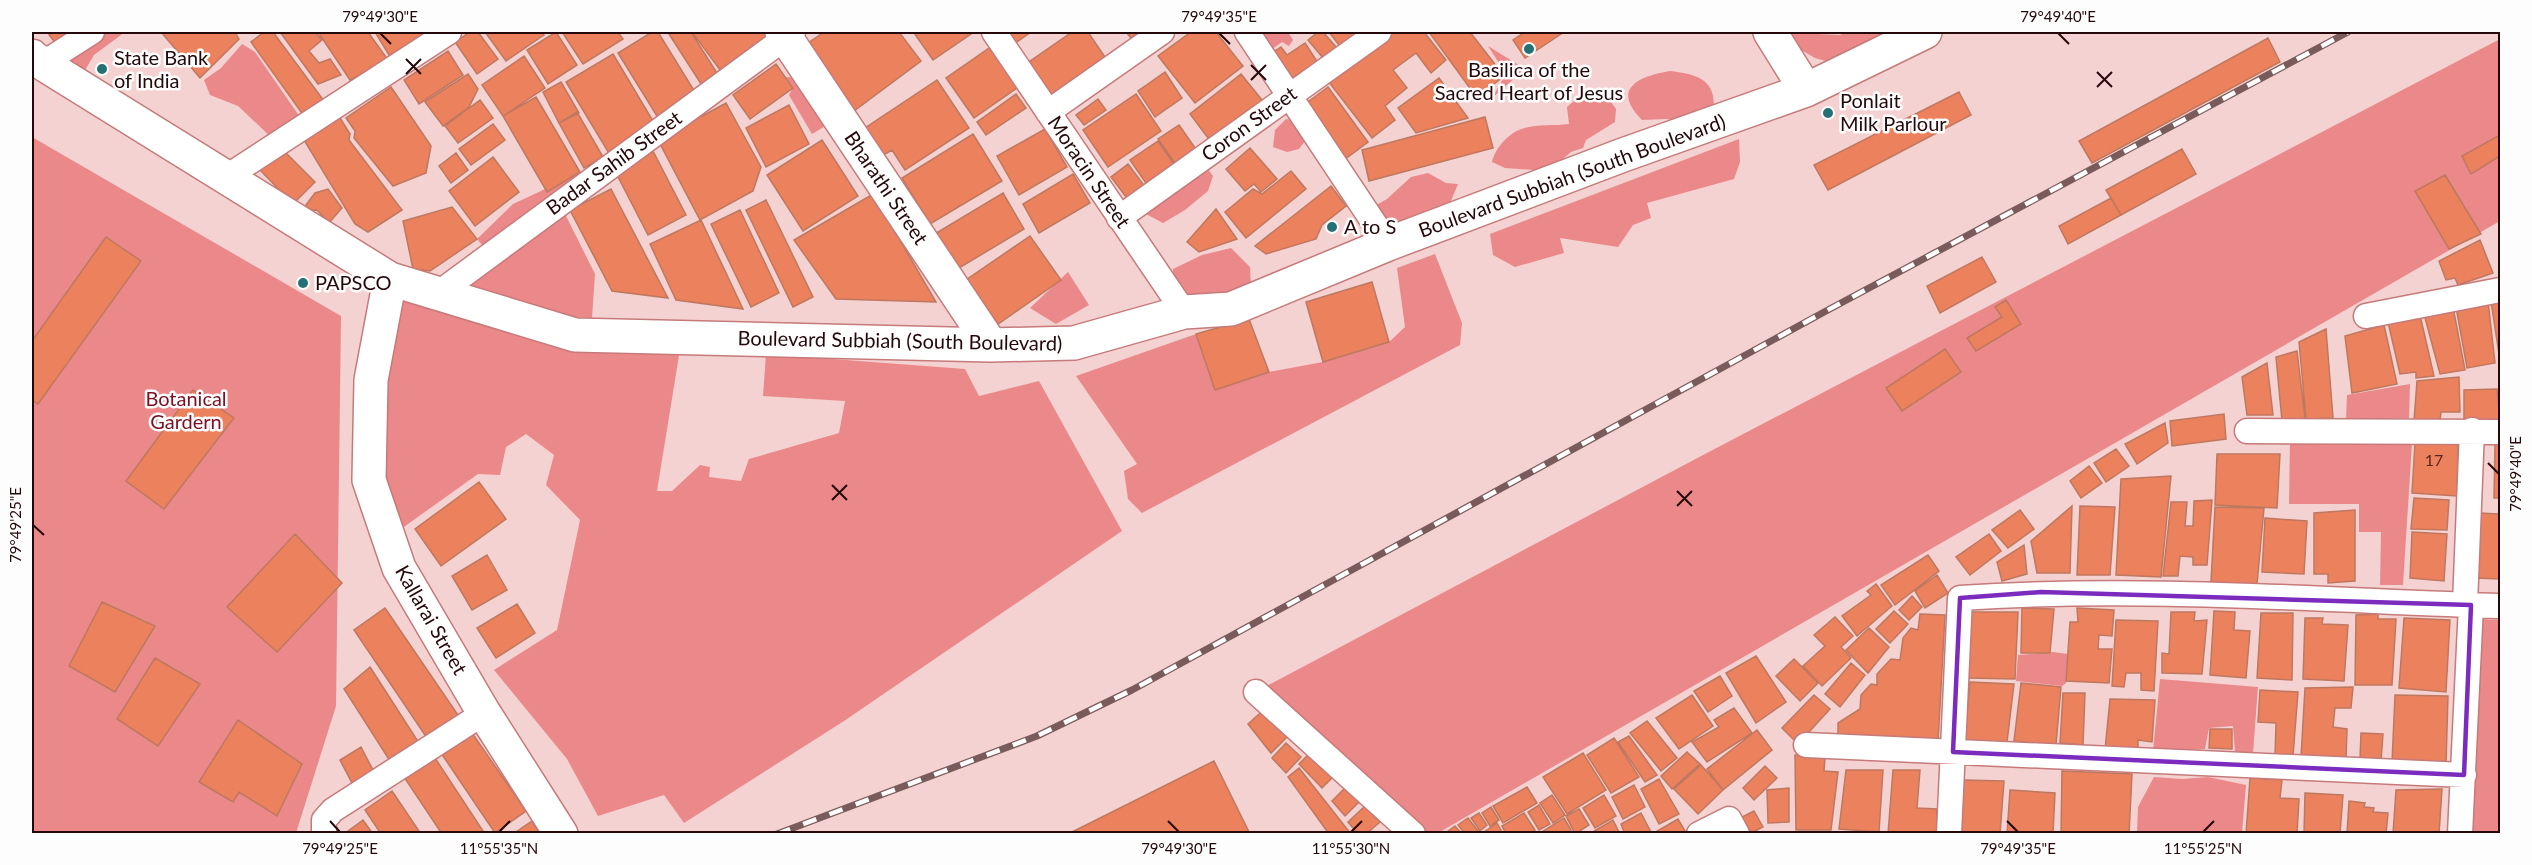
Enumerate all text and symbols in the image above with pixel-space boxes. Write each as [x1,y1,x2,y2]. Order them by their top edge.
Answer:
text: 79°49'30"E [342,7,418,25]
text: 79°49'35"E [1181,7,1257,25]
text: 79°49'40"E [2020,7,2096,25]
marker: Basilica of the Sacred Heart of Jesus [1522,42,1536,56]
place label: State Bank of India [114,45,209,92]
place label: Basilica of the Sacred Heart of Jesus [1435,57,1623,104]
marker: State Bank of India [95,62,109,76]
street label: Coron Street [1196,81,1301,166]
place label: Ponlait Milk Parlour [1840,88,1947,135]
street label: Badar Sahib Street [541,105,686,219]
marker: Ponlait Milk Parlour [1821,106,1835,120]
street label: Boulevard Subbiah (South Boulevard) [1415,108,1728,242]
street label: Moracin Street [1044,111,1136,232]
street label: Bharathi Street [840,126,934,249]
place label: A to S [1344,214,1396,238]
marker: A to S [1325,220,1339,234]
place label: PAPSCO [315,270,392,294]
marker: PAPSCO [296,276,310,290]
street label: Boulevard Subbiah (South Boulevard) [737,325,1063,355]
park label: Botanical Gardern [145,386,227,433]
text: 79°49'40"E [2506,436,2524,512]
house number: 17 [2425,450,2443,469]
text: 79°49'25"E [6,487,24,563]
street label: Kallarai Street [391,561,473,678]
text: 79°49'25"E [302,839,378,857]
text: 11°55'35"N [460,839,538,857]
text: 79°49'30"E [1141,839,1217,857]
text: 11°55'30"N [1312,839,1390,857]
text: 79°49'35"E [1980,839,2056,857]
text: 11°55'25"N [2164,839,2242,857]

